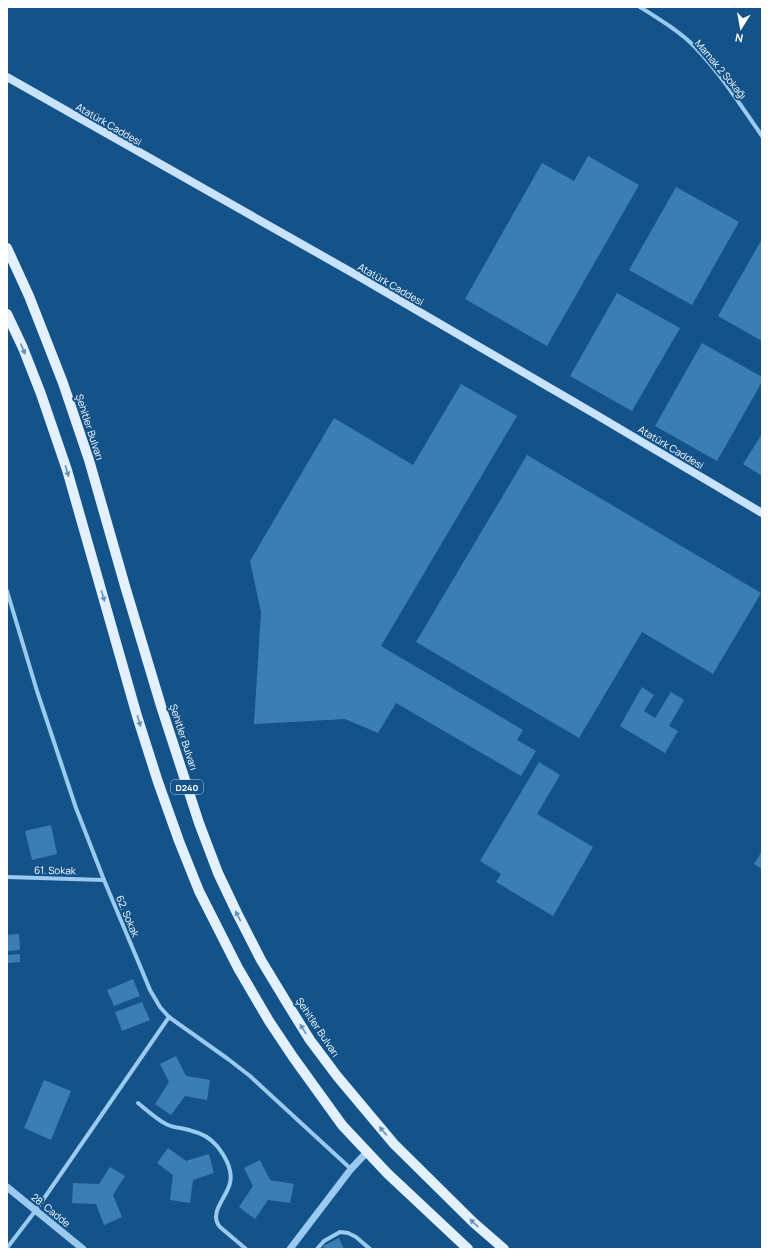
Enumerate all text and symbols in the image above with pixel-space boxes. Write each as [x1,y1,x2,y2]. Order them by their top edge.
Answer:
north arrow [721,8,761,48]
text: N [734,30,744,46]
street label: Mamak 2 Sokağı [692,36,750,102]
street label: Atatürk Caddesi [73,99,145,149]
street label: Atatürk Caddesi [355,259,427,309]
one-way arrow [20,343,27,355]
street label: Şehitler Bulvarı [73,392,107,462]
street label: Atatürk Caddesi [636,422,706,472]
one-way arrow [64,466,70,478]
one-way arrow [100,591,106,603]
street label: Şehitler Bulvarı [167,702,201,772]
one-way arrow [136,715,142,727]
road number: D240 [171,780,203,794]
street label: 61. Sokak [34,863,77,877]
street label: 62. Sokak [113,893,143,940]
one-way arrow [235,910,241,922]
street label: Şehitler Bulvarı [293,995,343,1059]
one-way arrow [299,1023,306,1035]
one-way arrow [379,1125,388,1136]
street label: 28. Cadde [29,1190,74,1230]
one-way arrow [469,1219,479,1228]

